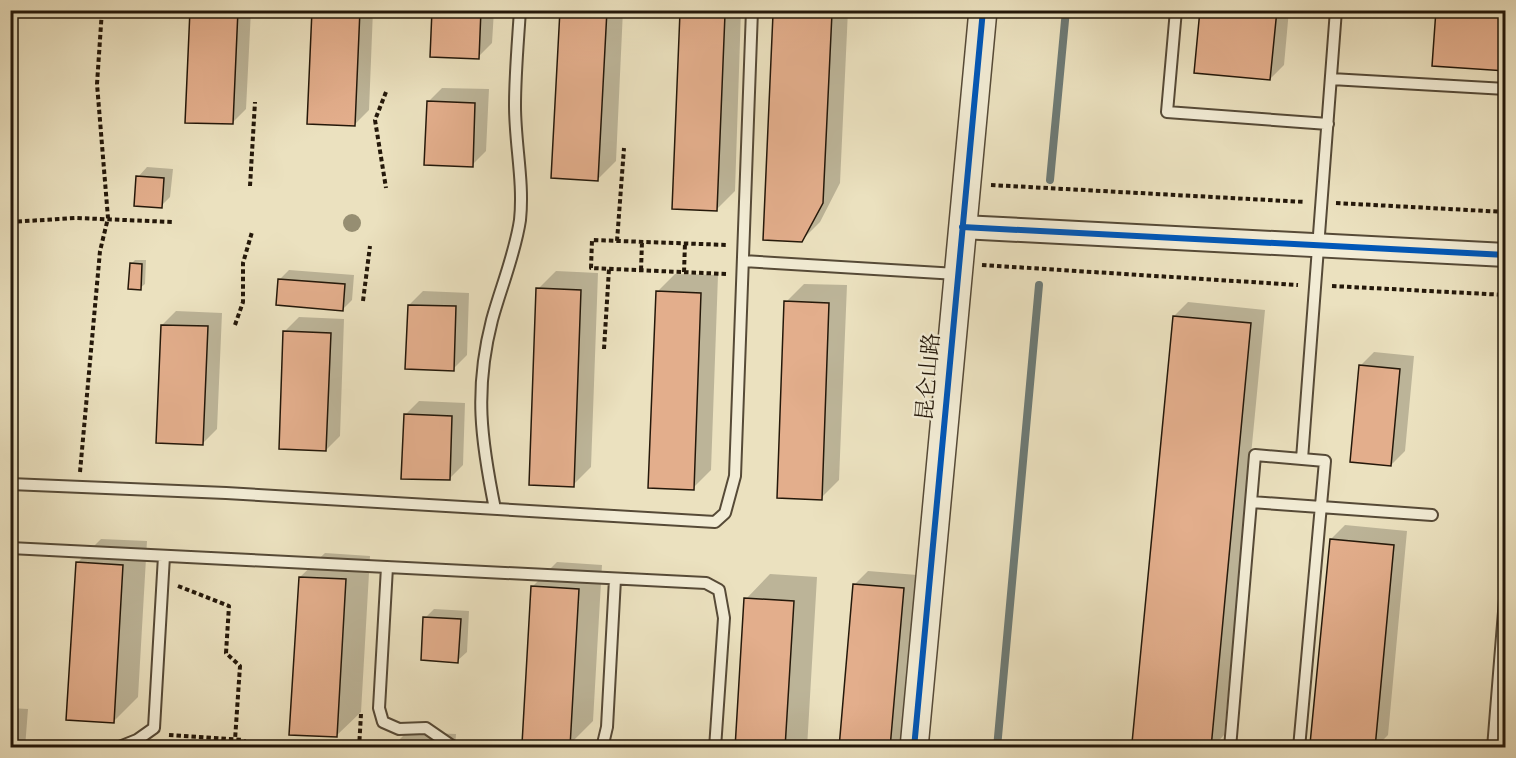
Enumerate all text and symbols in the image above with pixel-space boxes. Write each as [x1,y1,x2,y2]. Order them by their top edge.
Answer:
street label: 昆仑山路 [911,332,947,422]

